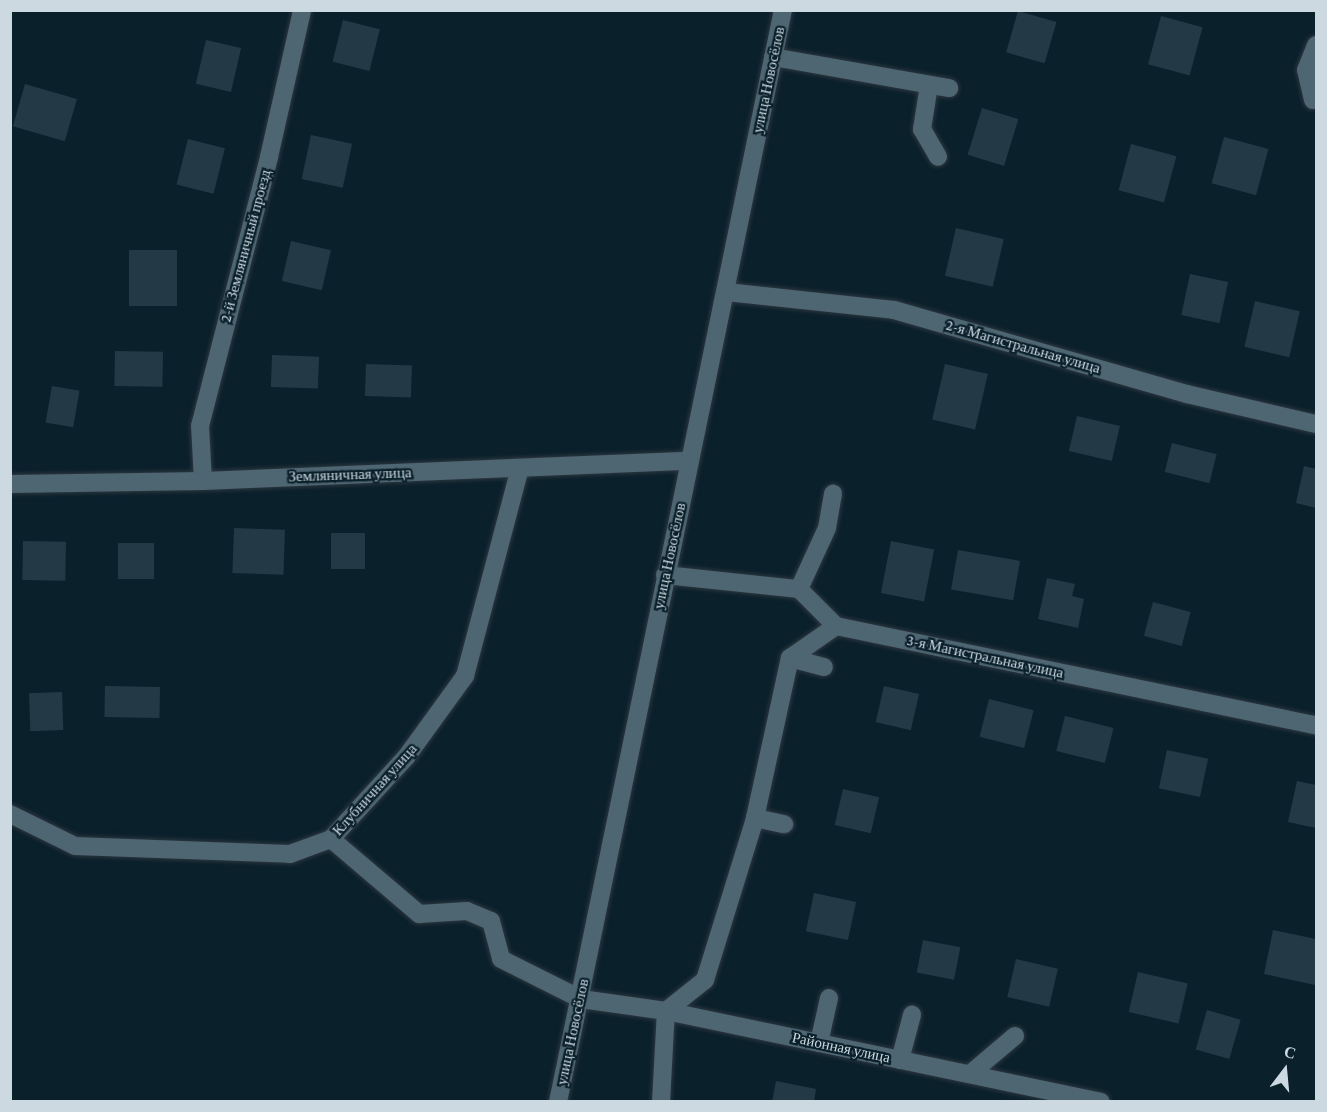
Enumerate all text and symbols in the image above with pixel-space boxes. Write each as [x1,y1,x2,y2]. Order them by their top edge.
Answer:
street label: улица Новосёлов [749,25,789,135]
street label: 2-й Земляничный проезд [217,168,275,324]
street label: 2-я Магистральная улица [944,316,1102,378]
street label: Земляничная улица [288,464,412,486]
street label: улица Новосёлов [650,501,690,611]
street label: 3-я Магистральная улица [905,632,1065,682]
street label: Клубничная улица [329,740,421,840]
street label: улица Новосёлов [553,977,593,1087]
street label: Районная улица [790,1029,892,1067]
north arrow [1255,1040,1315,1100]
text: С [1282,1042,1298,1062]

